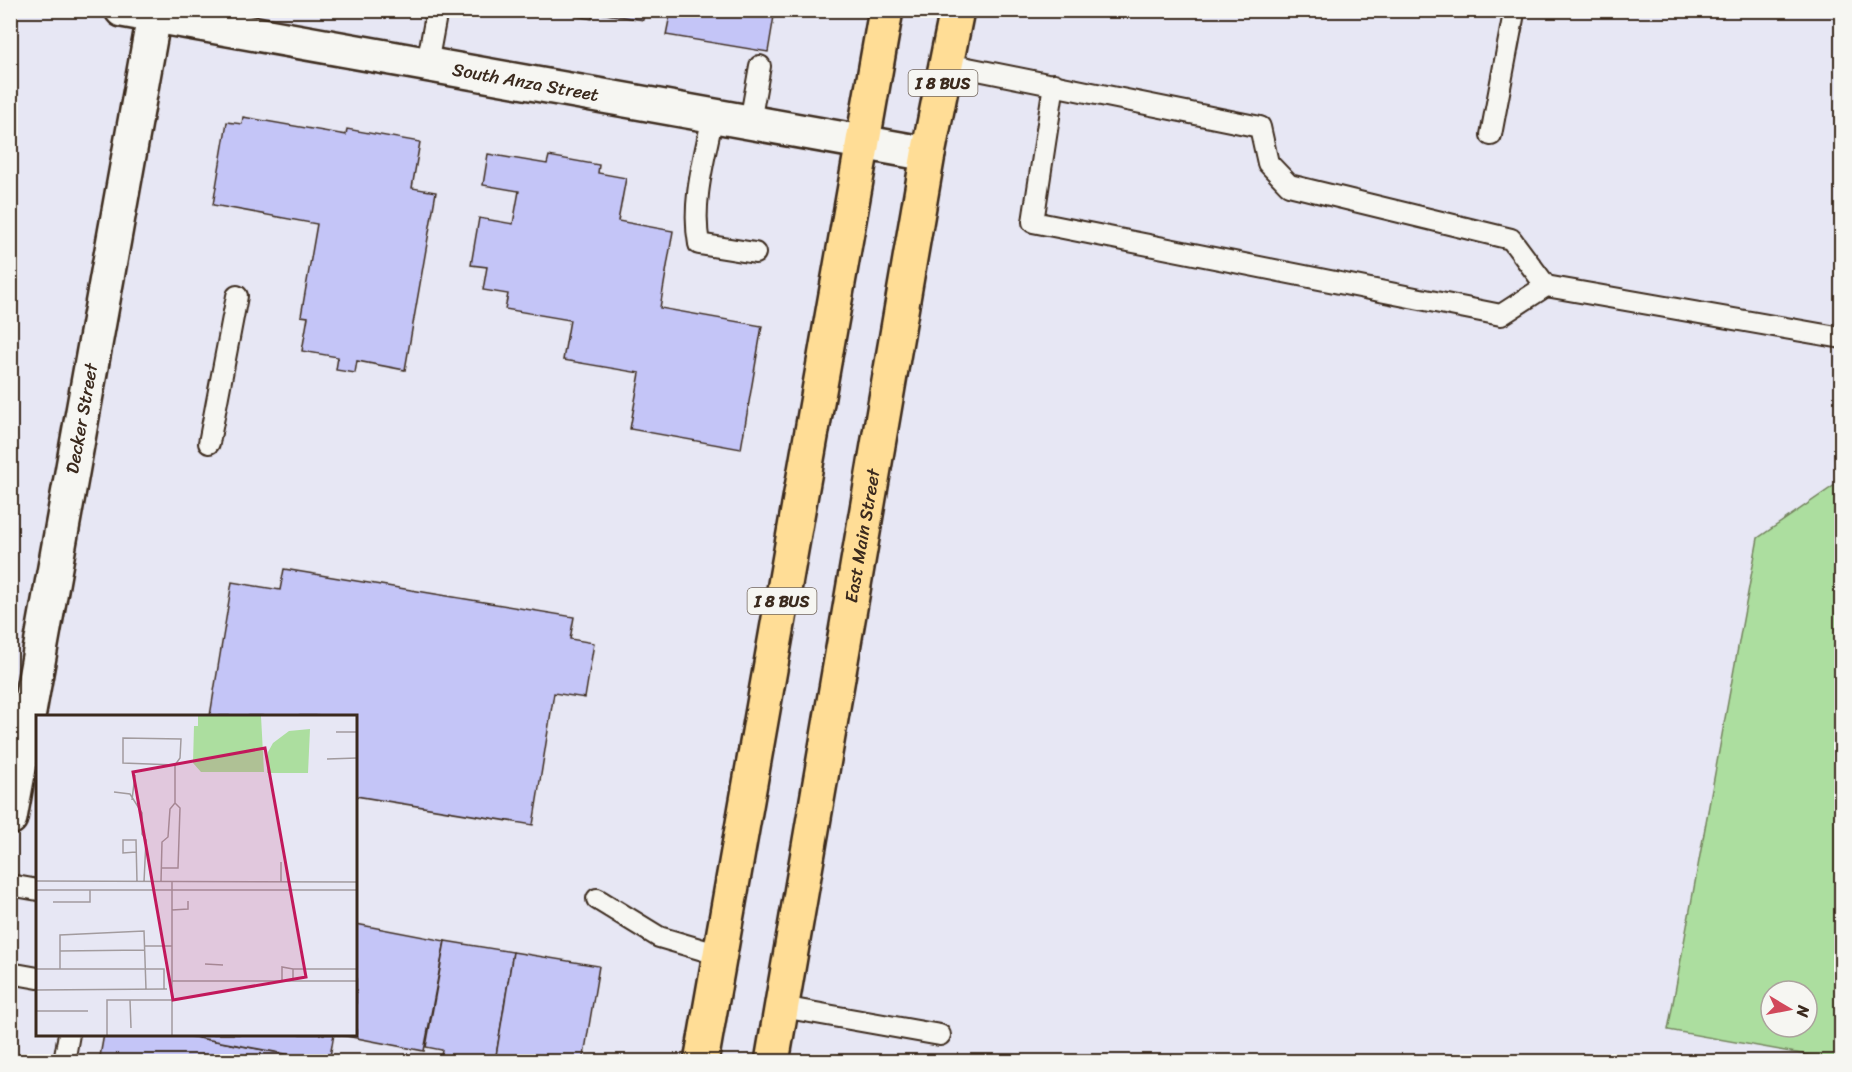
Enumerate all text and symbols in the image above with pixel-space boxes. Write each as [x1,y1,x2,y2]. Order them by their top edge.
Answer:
street label: South Anza Street [450,53,602,111]
road number: I 8 BUS [908,70,978,96]
street label: Decker Street [56,360,108,476]
street label: East Main Street [835,466,890,605]
road number: I 8 BUS [748,588,816,614]
inset map [36,715,357,1036]
north arrow [1759,979,1819,1039]
text: N [1788,1003,1819,1020]

